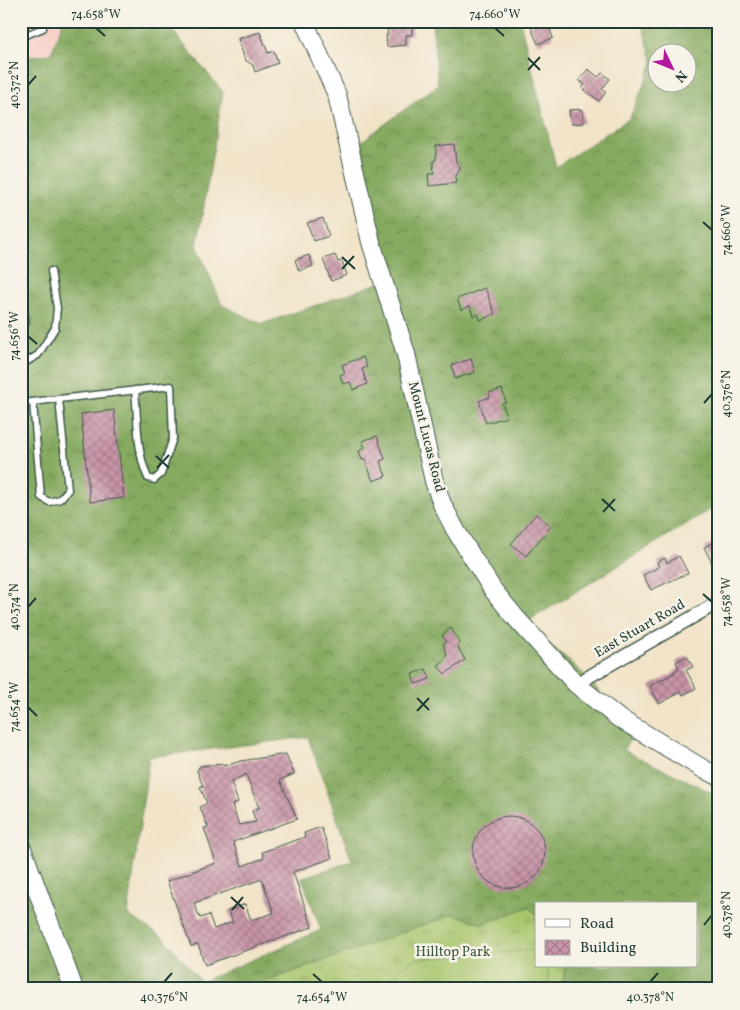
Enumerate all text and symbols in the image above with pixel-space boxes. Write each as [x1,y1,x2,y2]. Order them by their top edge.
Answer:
text: 74.658°W [71,7,121,23]
text: 74.660°W [470,7,520,23]
north arrow [648,42,698,92]
text: 40.372°N [7,61,23,109]
text: N [670,66,691,86]
text: 74.660°W [719,205,735,255]
text: 74.656°W [7,311,23,361]
text: 40.376°N [719,370,735,418]
street label: Mount Lucas Road [403,380,449,494]
text: 74.658°W [719,577,735,627]
text: 40.374°N [7,583,23,631]
street label: East Stuart Road [591,595,689,663]
text: 74.654°W [7,682,23,732]
text: 40.378°N [719,891,735,939]
legend [535,902,698,968]
text: Road [580,914,614,935]
text: Building [580,938,637,959]
park label: Hilltop Park [416,943,491,962]
text: 40.376°N [140,990,188,1006]
text: 74.654°W [297,990,347,1006]
text: 40.378°N [626,990,674,1006]

